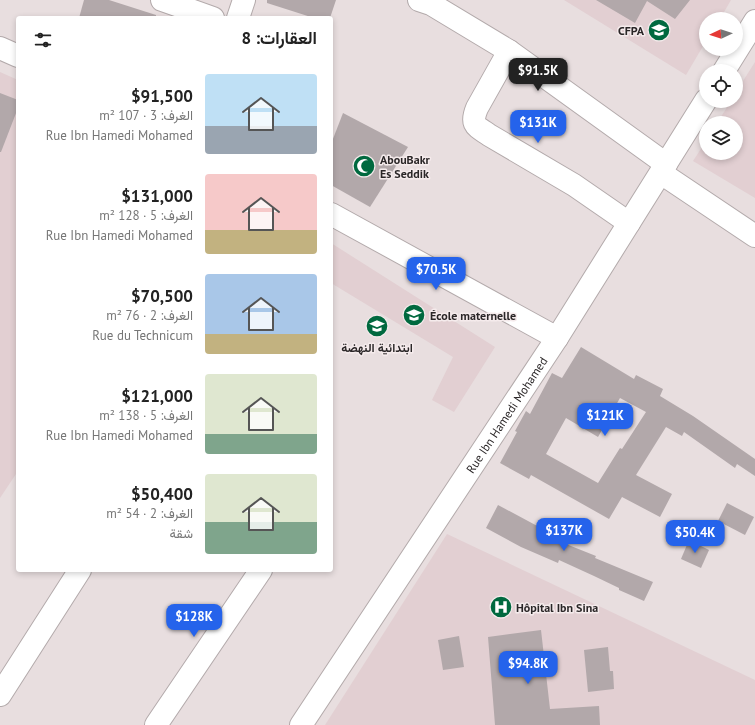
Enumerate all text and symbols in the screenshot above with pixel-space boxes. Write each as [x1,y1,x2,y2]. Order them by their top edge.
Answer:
north arrow [699,12,743,56]
map controls [699,12,743,160]
school or university icon: CFPA [646,17,672,43]
place label: CFPA [618,23,645,38]
text: العقارات: 8 [242,27,317,49]
icon: filters [32,29,54,51]
pin: $91.5K [505,58,571,92]
text: $91.5K [518,62,558,79]
button: locate [699,64,743,108]
text: $91,500 [131,85,193,107]
icon: home [237,90,285,138]
text: الغرف: 3 · 107 m² [99,107,193,124]
pin: $131K [510,110,566,144]
text: $131K [519,114,557,131]
button: layers [699,116,743,160]
text: Rue Ibn Hamedi Mohamed [46,127,193,144]
place label: AbouBakr Es Seddik [380,152,431,181]
mosque icon: AbouBakr Es Seddik [351,153,377,179]
text: $131,000 [121,185,193,207]
icon: home [237,190,285,238]
text: الغرف: 5 · 128 m² [99,207,193,224]
text: Rue Ibn Hamedi Mohamed [46,227,193,244]
pin: $70.5K [403,257,469,291]
text: $70.5K [416,261,456,278]
text: $70,500 [131,285,193,307]
icon: home [237,290,285,338]
school or university icon: École maternelle [401,302,427,328]
text: الغرف: 2 · 76 m² [106,307,193,324]
place label: École maternelle [430,308,516,323]
school or university icon: ابتدائية النهضة [364,313,390,339]
text: Rue du Technicum [92,327,193,344]
place label: ابتدائية النهضة [341,340,413,356]
street label: Rue Ibn Hamedi Mohamed [462,354,550,476]
text: $121,000 [121,385,193,407]
icon: home [237,390,285,438]
pin: $121K [577,403,633,437]
text: الغرف: 5 · 138 m² [99,407,193,424]
text: $121K [586,407,624,424]
text: Rue Ibn Hamedi Mohamed [46,427,193,444]
text: $50,400 [131,483,193,505]
icon: home [237,490,285,538]
text: الغرف: 2 · 54 m² [106,505,193,522]
pin: $137K [536,518,592,552]
pin: $50.4K [662,520,728,554]
text: $137K [545,522,583,539]
text: $50.4K [675,524,715,541]
text: شقة [170,525,193,542]
hospital icon: Hôpital Ibn Sina [488,594,514,620]
place label: Hôpital Ibn Sina [516,600,598,615]
pin: $128K [166,604,222,638]
text: $128K [175,608,213,625]
pin: $94.8K [495,651,561,685]
text: $94.8K [508,655,548,672]

